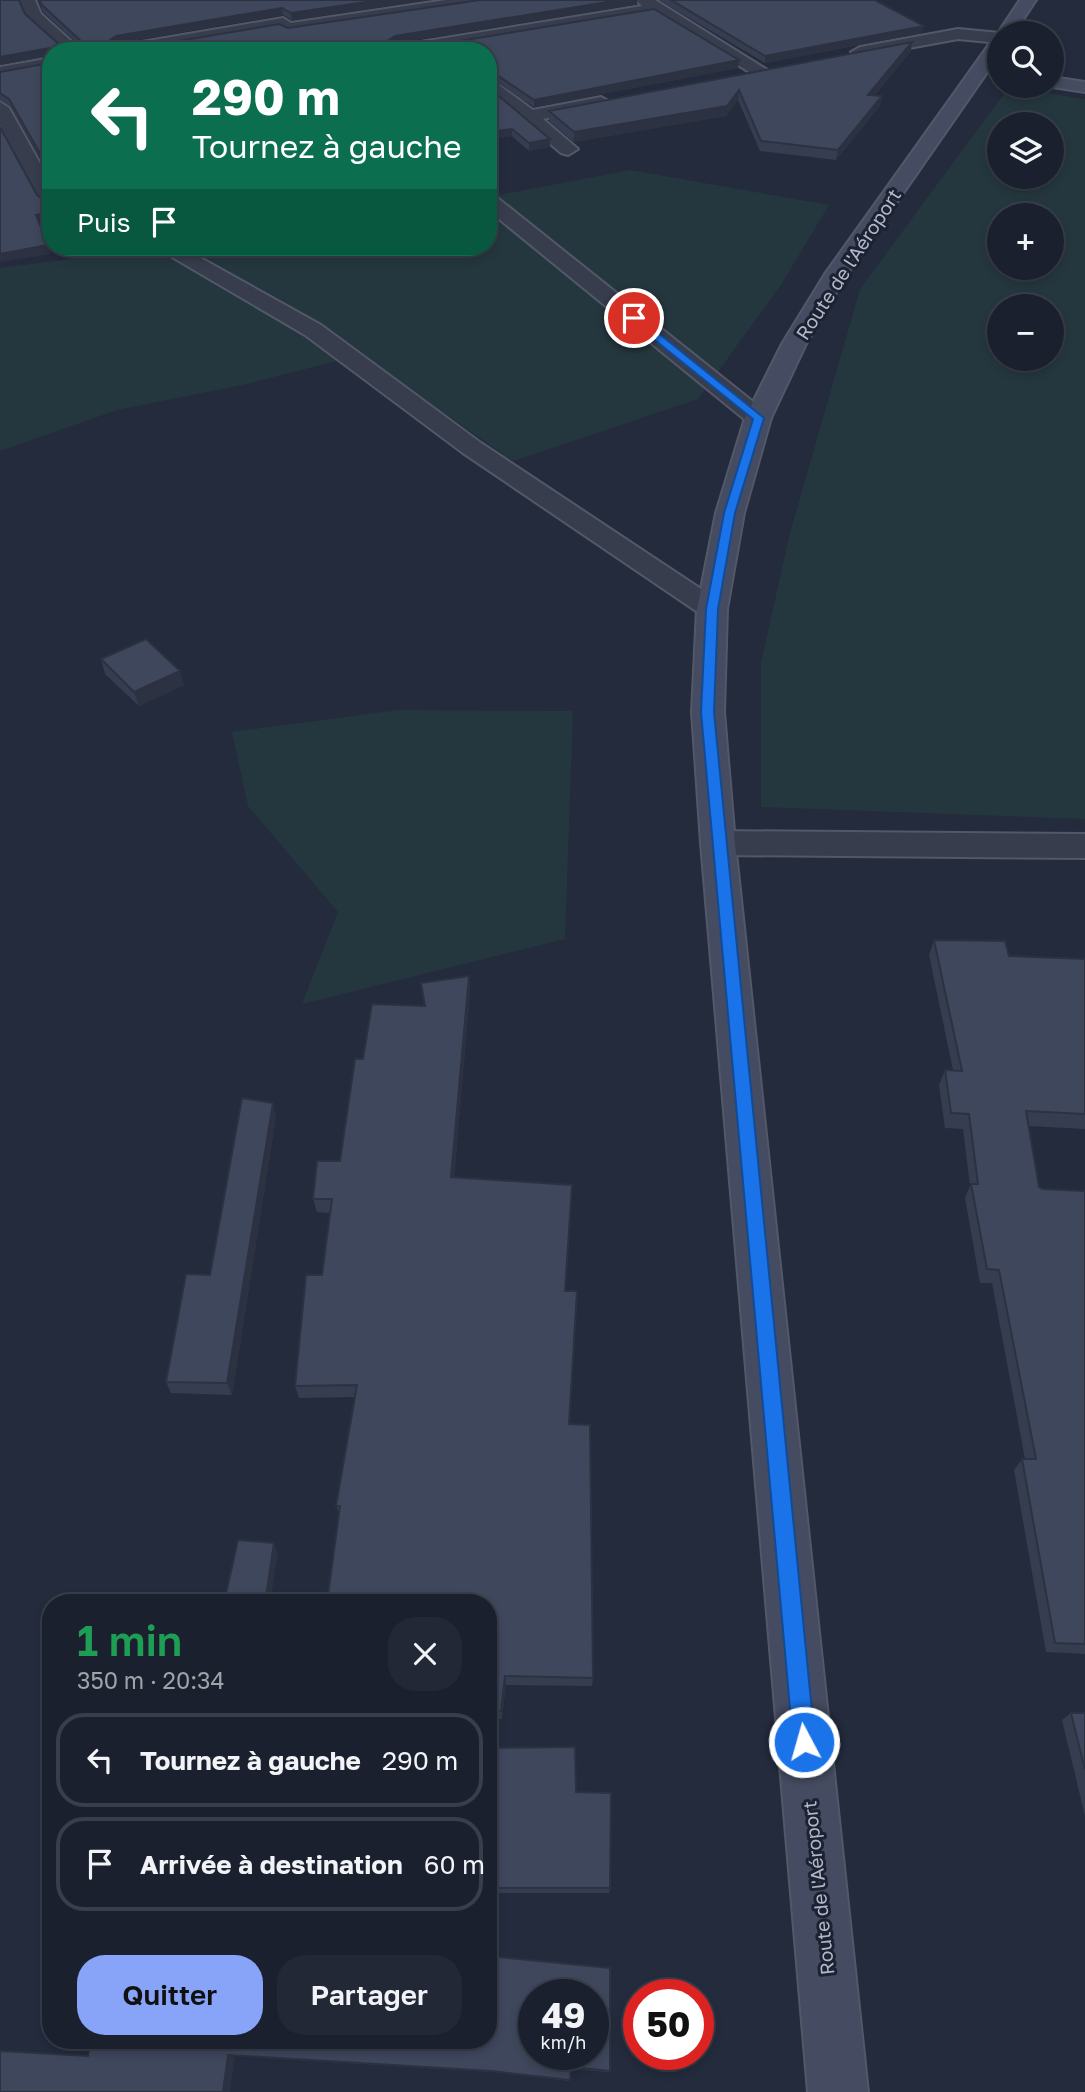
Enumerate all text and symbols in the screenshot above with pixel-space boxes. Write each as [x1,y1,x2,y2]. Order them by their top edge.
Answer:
map controls [987,21,1064,371]
button: search [987,21,1064,98]
text: 290 m [192,67,340,126]
icon: left [77,70,168,161]
button: layers [987,112,1064,189]
text: Tournez à gauche [192,127,461,165]
street label: Route de l'Aéroport [791,184,905,344]
icon: arrive [145,203,183,241]
button: + [987,203,1064,280]
text: Puis [77,207,131,238]
pin [604,288,664,348]
button: − [987,294,1064,371]
icon: arrive [615,299,653,337]
text: 1 min [77,1615,182,1665]
button: close [388,1617,462,1691]
text: 350 m · 20:34 [77,1666,225,1694]
position arrow [767,1705,841,1779]
icon: left [81,1741,119,1779]
text: Tournez à gauche [140,1745,361,1776]
text: 290 m [382,1745,458,1776]
street label: Route de l'Aéroport [797,1800,839,1976]
icon: arrive [81,1845,119,1883]
text: Arrivée à destination [140,1849,403,1880]
text: 60 m [424,1849,485,1880]
button: Quitter [77,1955,263,2035]
button: Partager [277,1955,462,2035]
speed limit sign: 50 [623,1979,714,2070]
text: 49 [541,1994,586,2036]
text: km/h [541,2031,586,2053]

